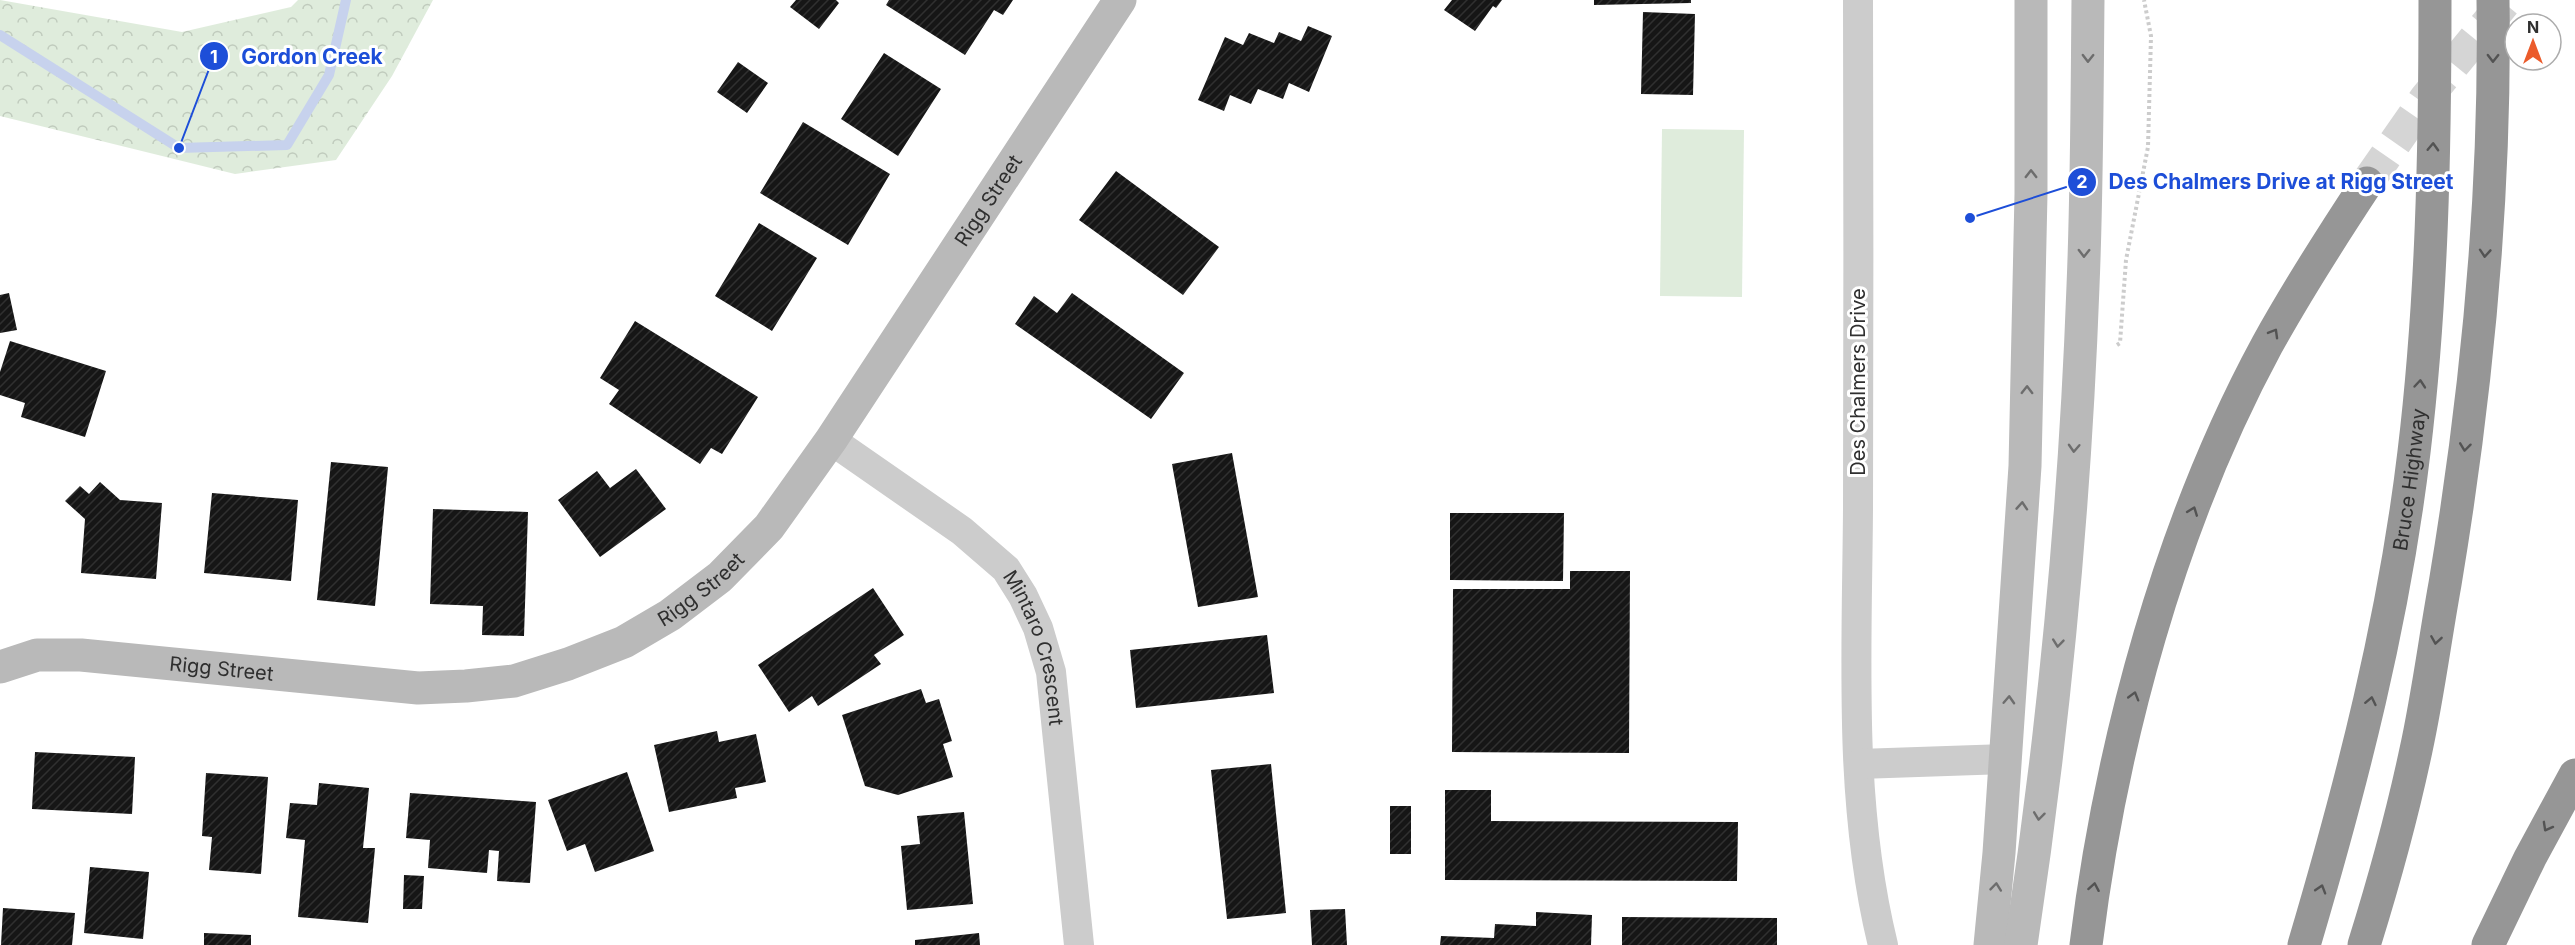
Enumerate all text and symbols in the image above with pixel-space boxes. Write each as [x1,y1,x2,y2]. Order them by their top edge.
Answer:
north arrow [2503,12,2563,72]
text: N [2527,17,2539,37]
callout: Gordon Creek [199,37,395,76]
text: Gordon Creek [241,44,384,69]
text: 1 [210,46,218,67]
one-way arrow [2082,54,2094,63]
one-way arrow [2487,54,2499,63]
one-way arrow [2427,143,2440,152]
street label: Rigg Street [950,150,1027,251]
callout: Des Chalmers Drive at Rigg Street [2067,162,2466,201]
text: Des Chalmers Drive at Rigg Street [2108,169,2454,194]
one-way arrow [2025,170,2037,179]
text: 2 [2076,171,2088,192]
one-way arrow [2078,249,2091,258]
one-way arrow [2479,249,2492,258]
street label: Des Chalmers Drive [1846,288,1870,476]
one-way arrow [2267,329,2278,339]
one-way arrow [2413,379,2426,388]
one-way arrow [2021,386,2033,395]
street label: Bruce Highway [2388,407,2431,552]
one-way arrow [2459,443,2472,452]
one-way arrow [2068,444,2081,453]
one-way arrow [2015,501,2028,510]
one-way arrow [2186,506,2198,517]
street label: Rigg Street [653,547,750,631]
street label: Mintaro Crescent [998,566,1068,727]
one-way arrow [2430,635,2443,645]
one-way arrow [2052,638,2065,647]
street label: Rigg Street [168,652,275,686]
one-way arrow [2127,691,2139,702]
one-way arrow [2003,696,2016,705]
one-way arrow [2363,696,2376,706]
one-way arrow [2033,811,2045,821]
one-way arrow [2543,820,2554,831]
one-way arrow [1989,882,2002,891]
one-way arrow [2087,882,2099,892]
one-way arrow [2314,884,2326,895]

